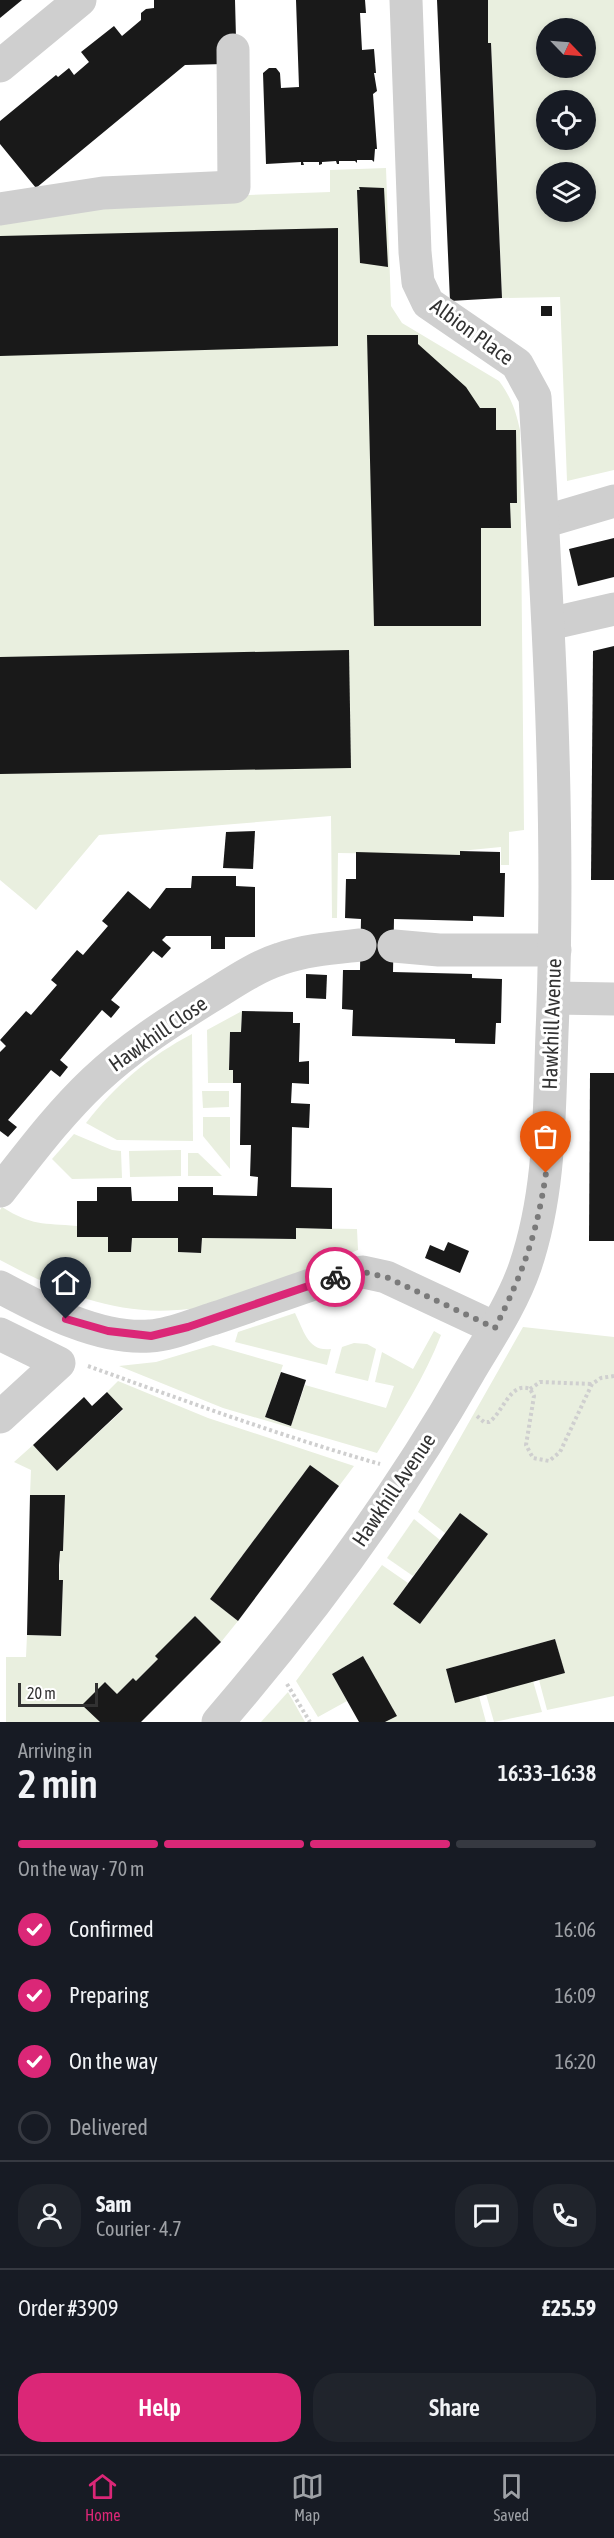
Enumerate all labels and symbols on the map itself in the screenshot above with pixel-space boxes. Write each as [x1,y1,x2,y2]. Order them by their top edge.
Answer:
north arrow [536,18,596,78]
street label: Albion Place [426,293,519,369]
street label: Hawkhill Avenue [537,958,565,1090]
street label: Hawkhill Close [104,991,211,1076]
pin [520,1111,571,1173]
courier [305,1247,365,1307]
pin [40,1257,91,1319]
street label: Hawkhill Avenue [347,1428,440,1550]
scale bar [18,1680,98,1708]

